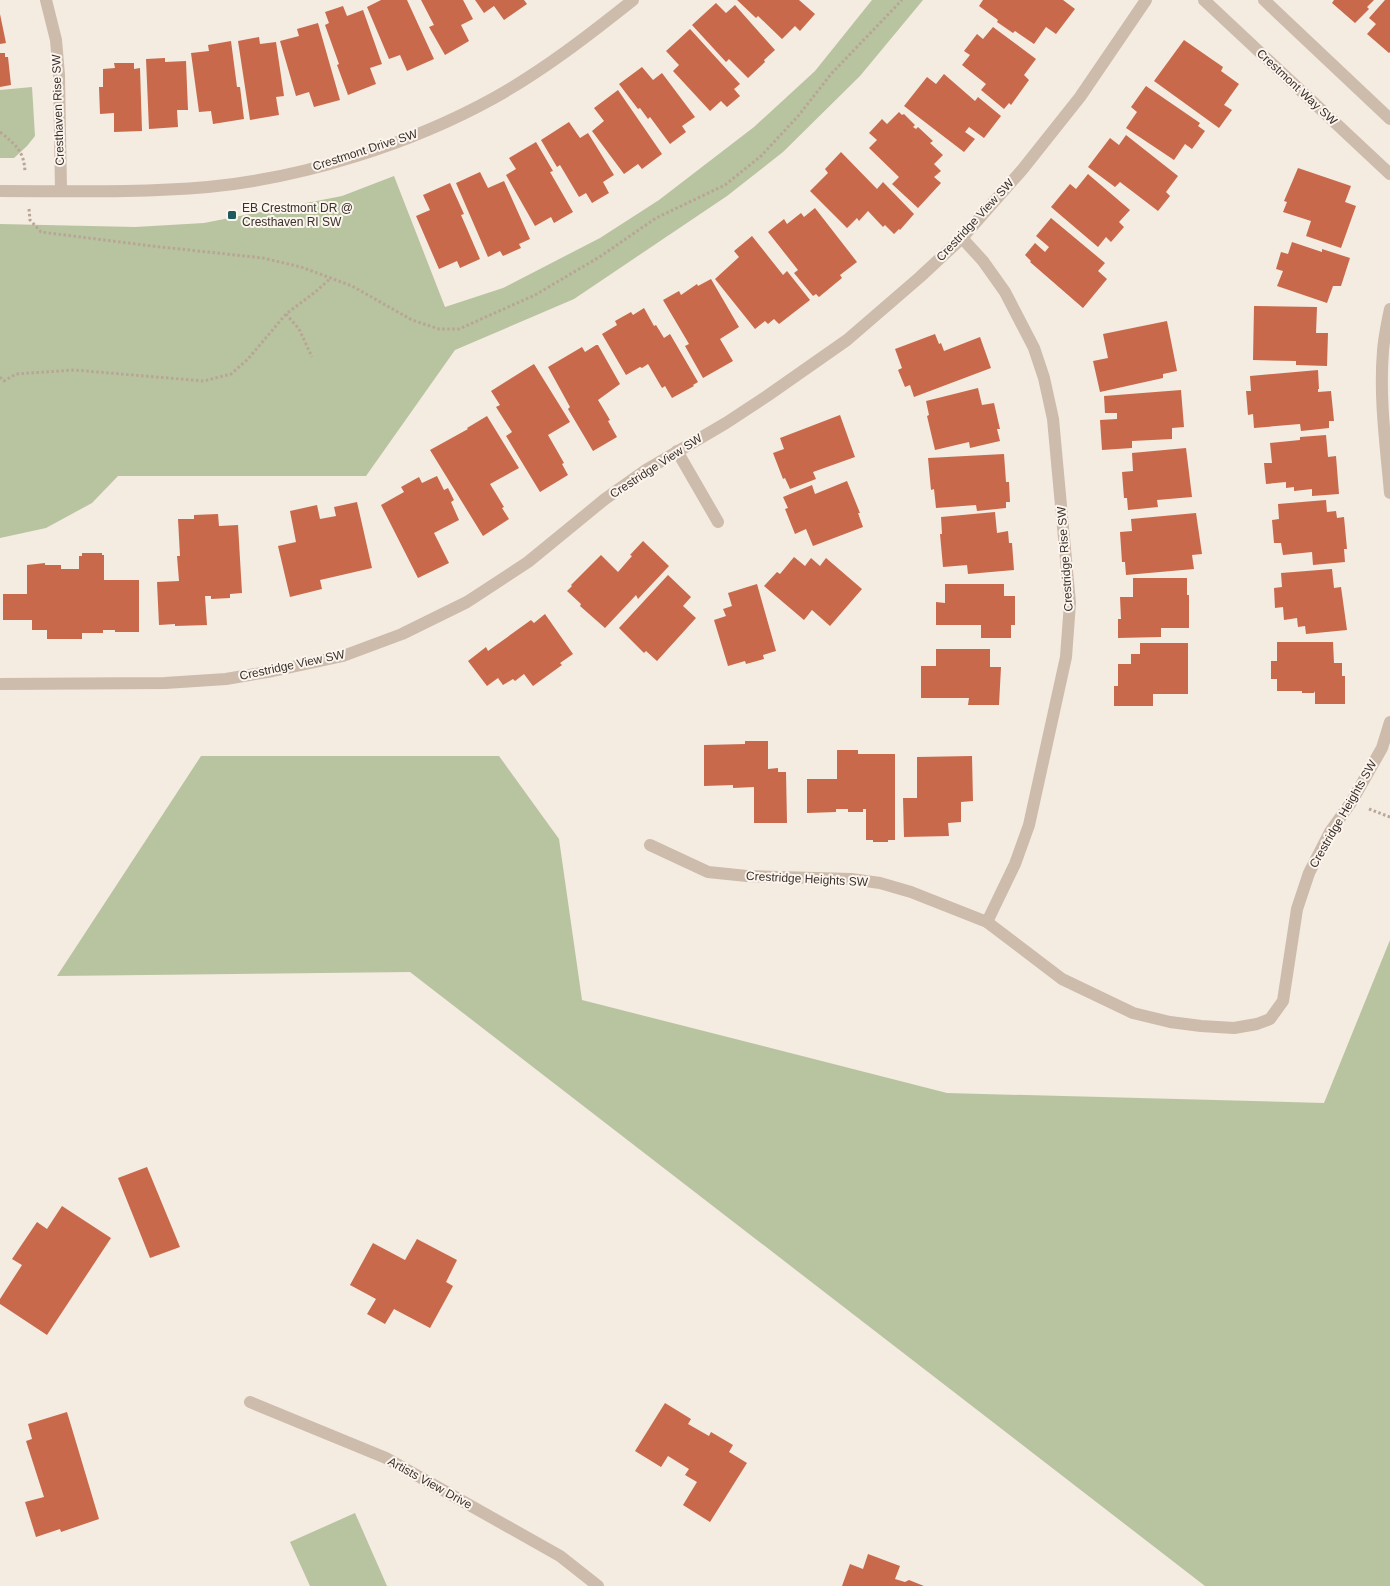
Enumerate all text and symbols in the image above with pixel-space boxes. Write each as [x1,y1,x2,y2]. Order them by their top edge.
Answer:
street label: Crestmont Way SW [1254,46,1341,128]
street label: Cresthaven Rise SW [49,53,67,166]
street label: Crestmont Drive SW [311,126,420,174]
street label: Crestridge View SW [933,176,1017,264]
place label: EB Crestmont DR @ Cresthaven RI SW [242,201,353,229]
marker: EB Crestmont DR @ Cresthaven RI SW [226,209,238,221]
street label: Crestridge View SW [607,431,705,501]
street label: Crestridge Rise SW [1054,505,1076,612]
street label: Crestridge View SW [238,647,347,683]
street label: Crestridge Heights SW [1306,757,1380,870]
street label: Crestridge Heights SW [746,869,869,889]
street label: Artists View Drive [386,1454,475,1512]

